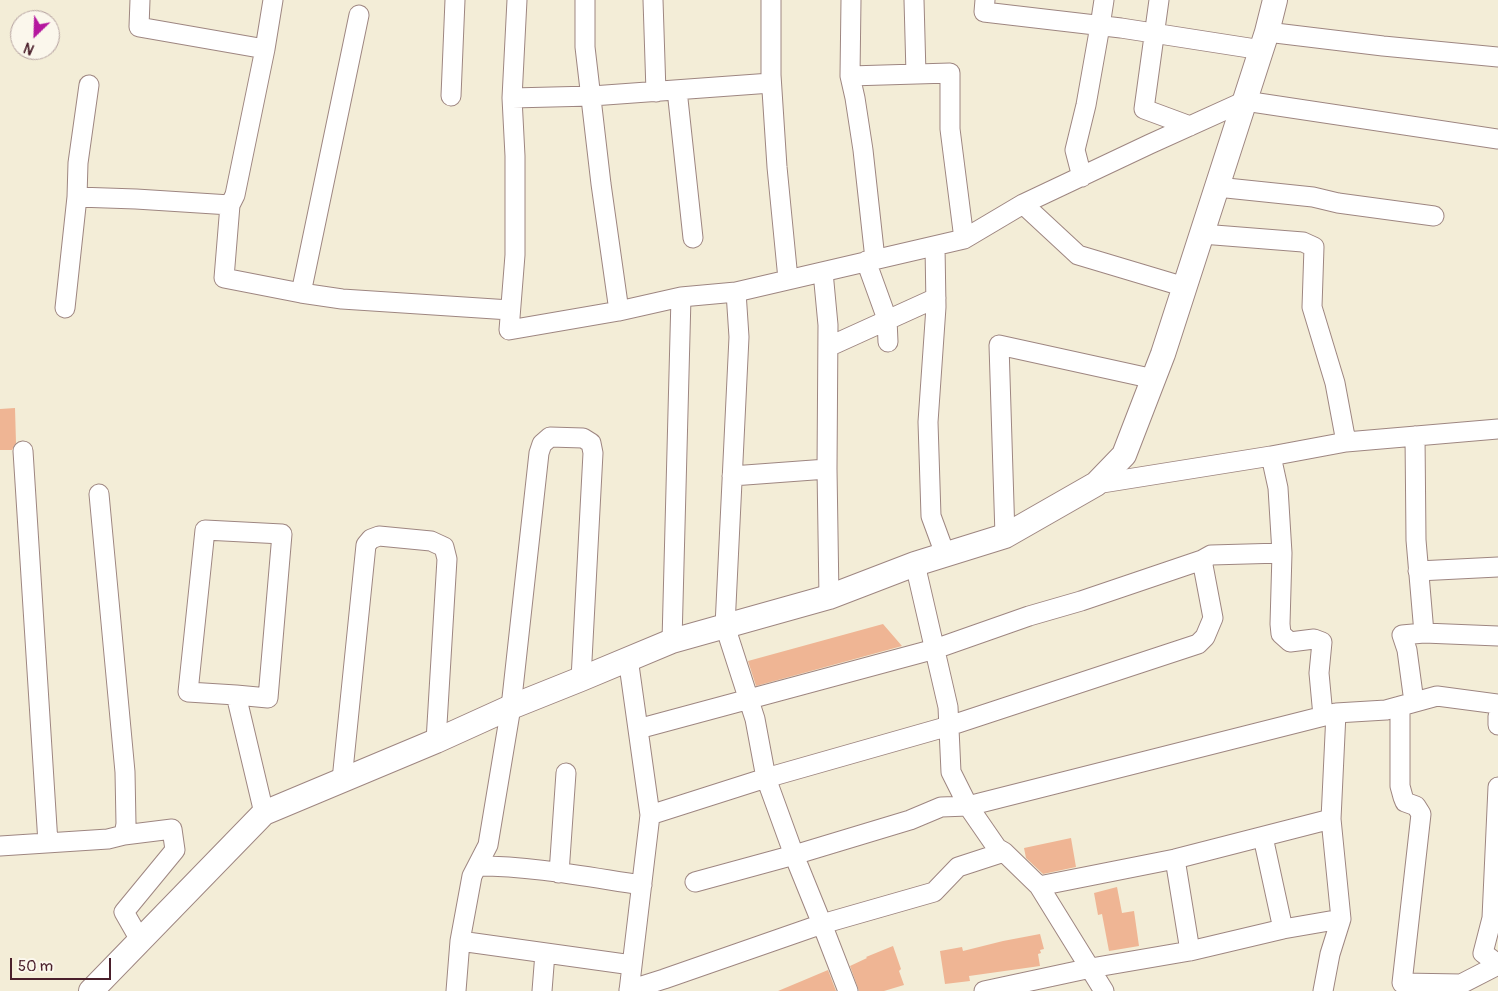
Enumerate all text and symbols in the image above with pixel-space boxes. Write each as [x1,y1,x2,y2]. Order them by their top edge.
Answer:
north arrow [10,10,60,60]
text: N [21,39,37,58]
scale bar [12,948,114,980]
text: 50 m [18,957,53,976]

